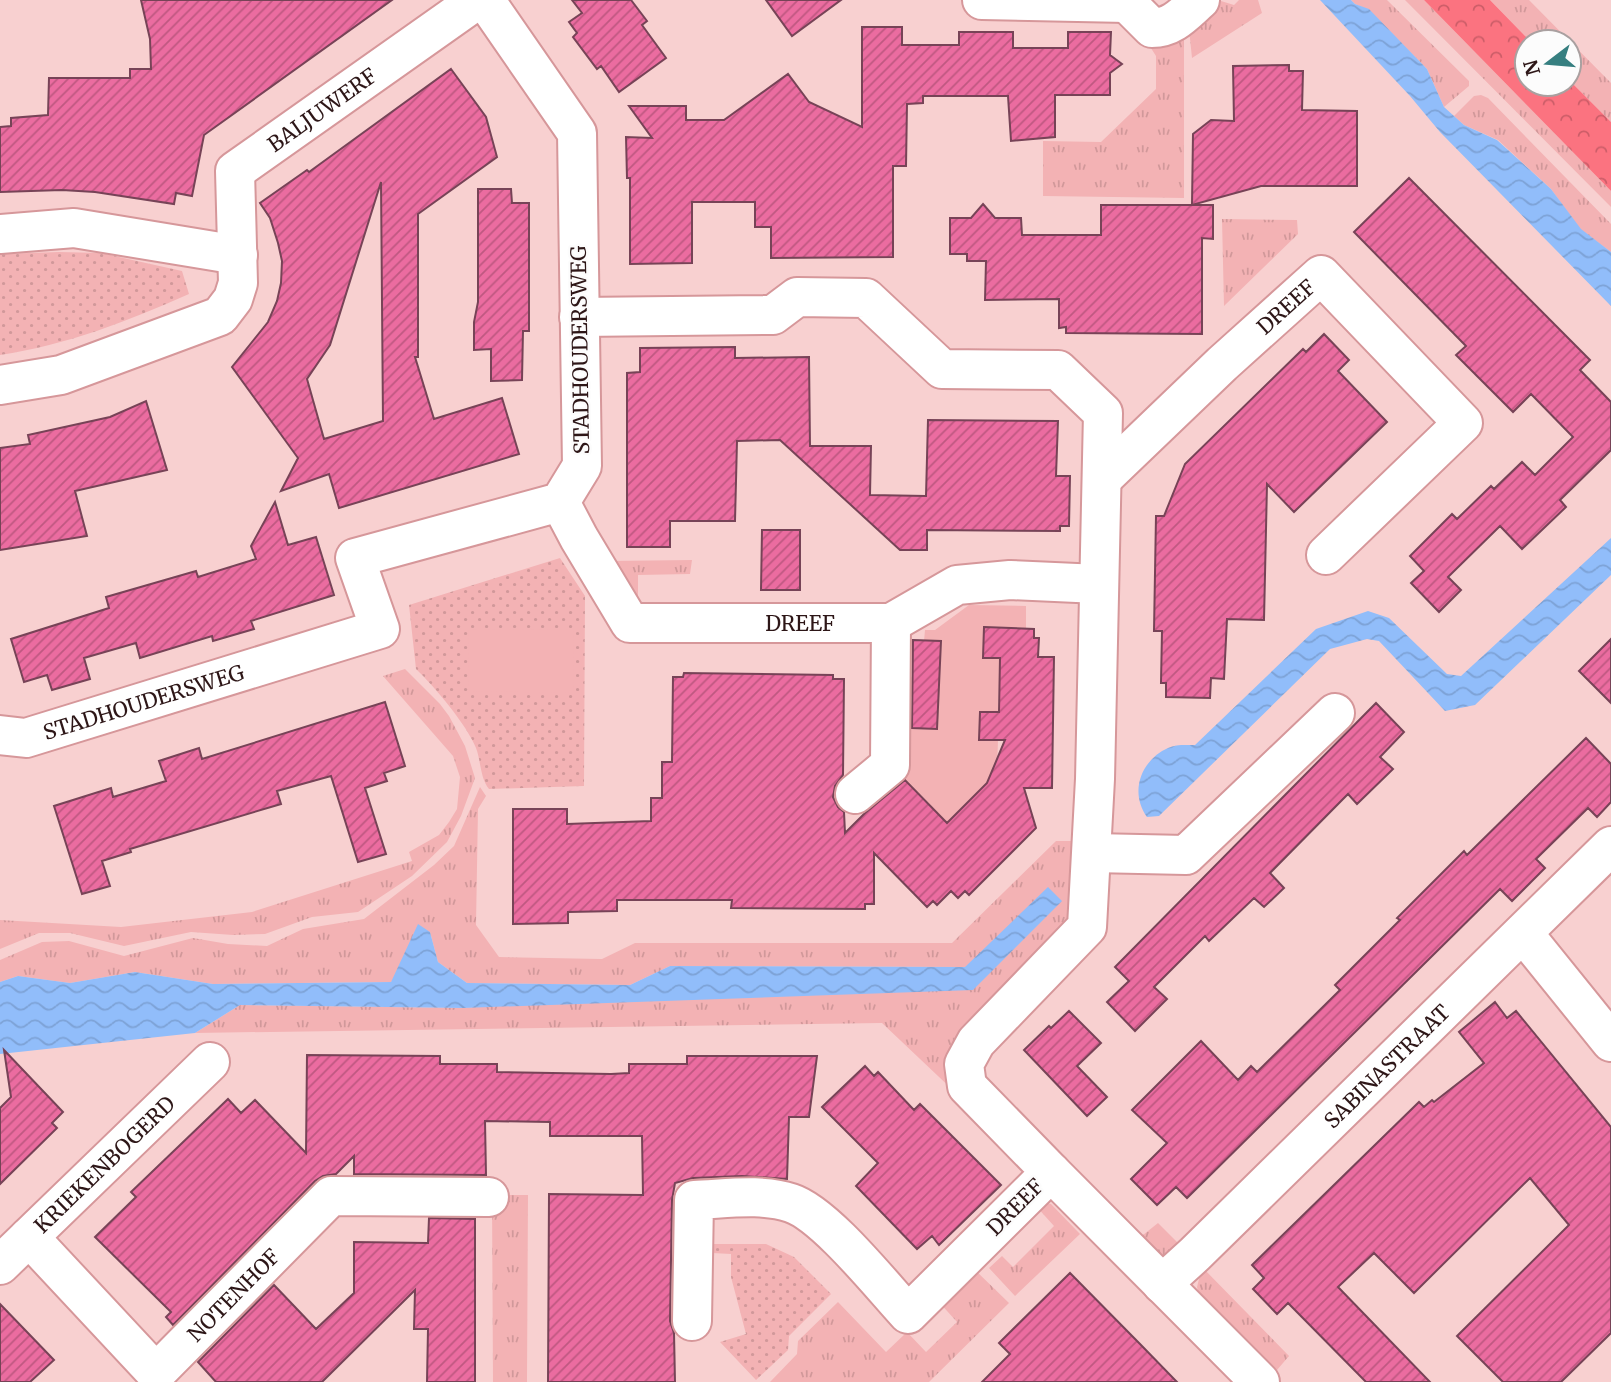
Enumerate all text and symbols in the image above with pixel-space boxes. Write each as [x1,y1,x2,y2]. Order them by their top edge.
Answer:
north arrow [1513,28,1583,98]
text: N [1518,57,1545,78]
street label: BALJUWERF [262,62,382,157]
street label: STADHOUDERSWEG [565,245,595,455]
street label: DREEF [1251,273,1321,340]
street label: DREEF [765,610,835,637]
street label: STADHOUDERSWEG [40,658,247,745]
street label: SABINASTRAAT [1318,998,1456,1134]
street label: KRIEKENBOGERD [28,1090,181,1239]
street label: DREEF [981,1173,1049,1241]
street label: NOTENHOF [181,1243,285,1347]

